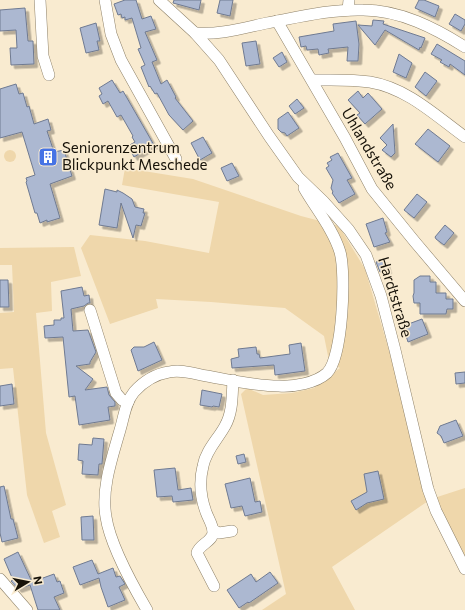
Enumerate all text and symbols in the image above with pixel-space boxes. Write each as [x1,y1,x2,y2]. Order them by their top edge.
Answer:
street label: Uhlandstraße [338,104,401,193]
place label: Seniorenzentrum Blickpunkt Meschede [62,138,208,173]
building icon: Seniorenzentrum Blickpunkt Meschede [37,146,59,168]
street label: Hardtstraße [375,254,417,339]
north arrow [8,562,48,602]
text: N [31,575,45,585]

